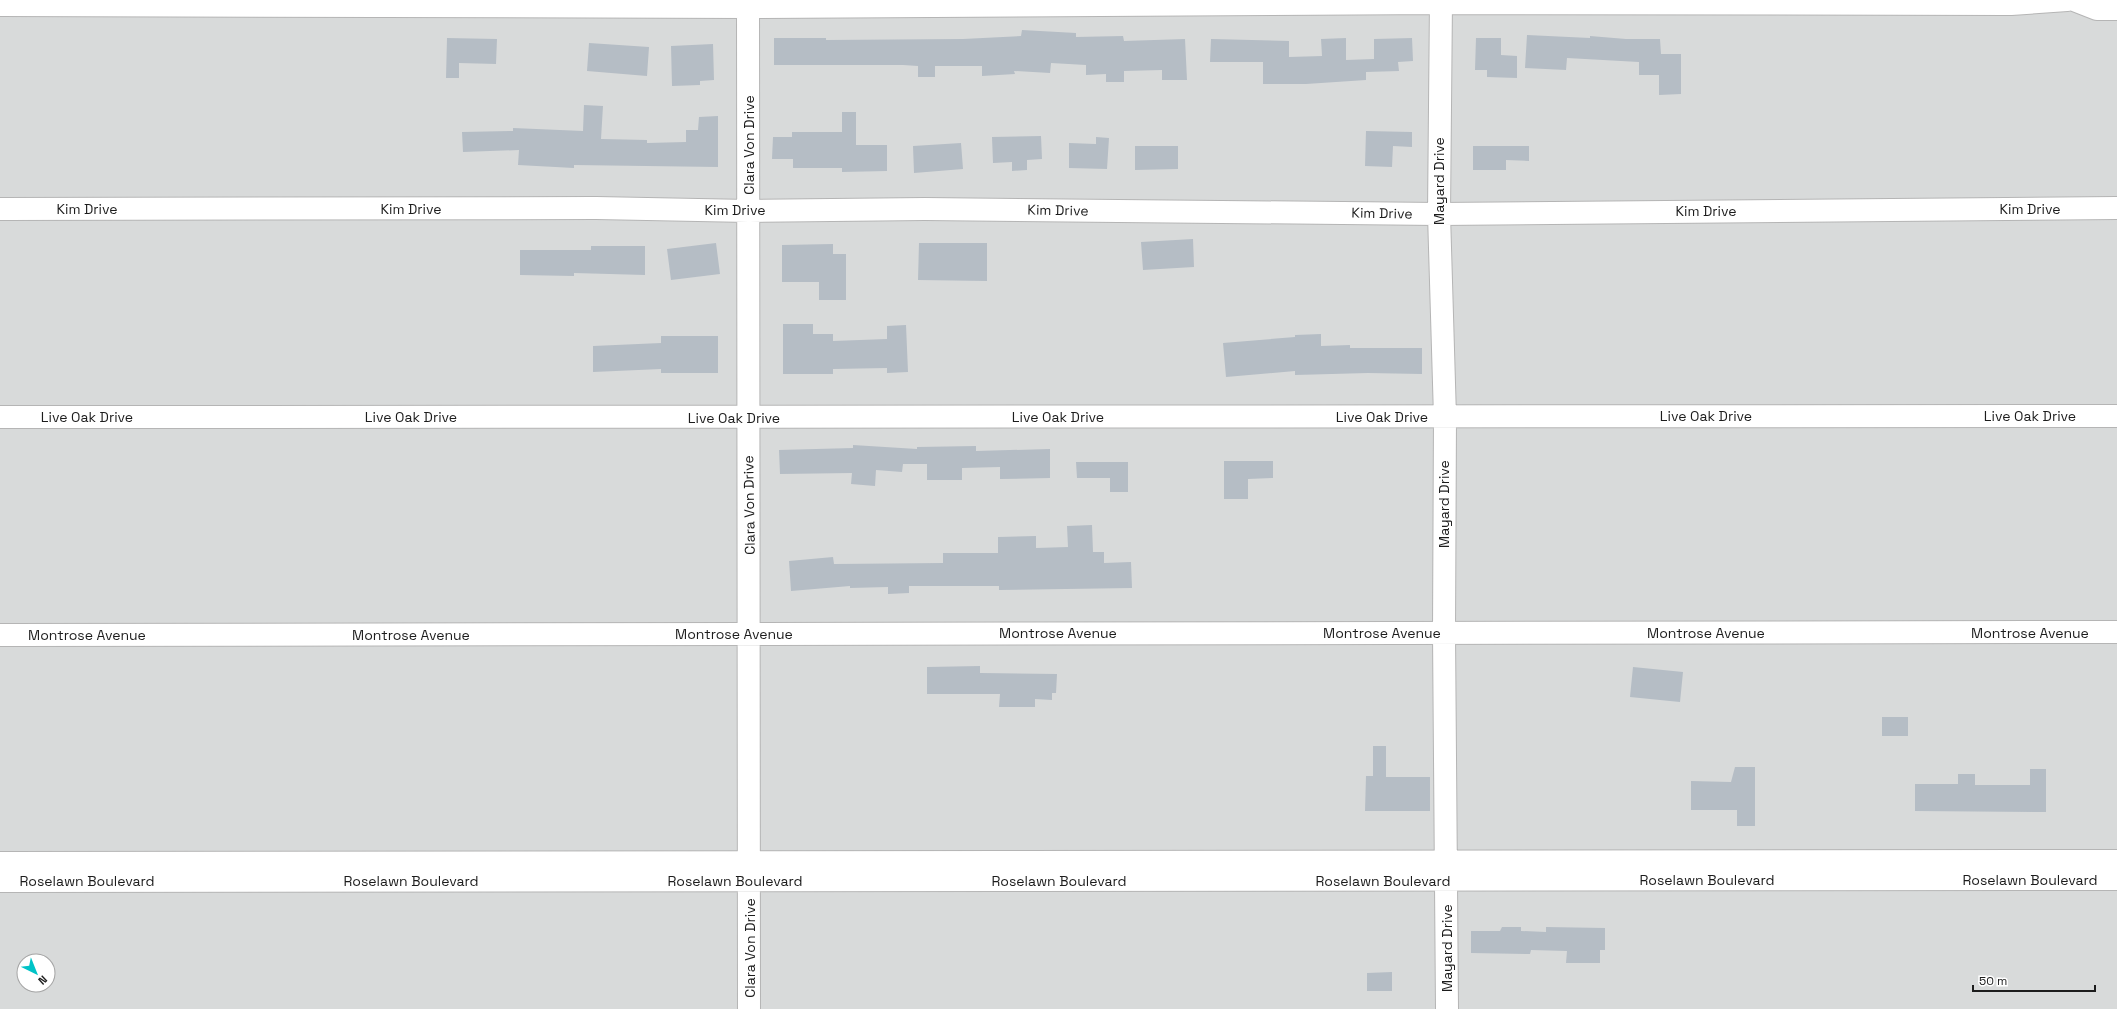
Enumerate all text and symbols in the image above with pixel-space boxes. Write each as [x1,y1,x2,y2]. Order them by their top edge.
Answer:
street label: Clara Von Drive [740,95,758,195]
street label: Mayard Drive [1430,137,1448,225]
street label: Kim Drive [56,200,118,218]
street label: Kim Drive [380,200,442,218]
street label: Kim Drive [1027,200,1089,220]
street label: Kim Drive [1999,200,2061,218]
street label: Kim Drive [704,201,766,219]
street label: Kim Drive [1675,202,1737,220]
street label: Kim Drive [1351,203,1413,223]
street label: Live Oak Drive [1660,407,1752,425]
street label: Live Oak Drive [1984,407,2076,425]
street label: Live Oak Drive [41,408,133,426]
street label: Live Oak Drive [365,408,457,426]
street label: Live Oak Drive [1012,408,1104,426]
street label: Live Oak Drive [1336,408,1428,426]
street label: Live Oak Drive [688,409,780,427]
street label: Clara Von Drive [739,455,759,555]
street label: Mayard Drive [1435,460,1453,548]
street label: Montrose Avenue [999,624,1117,642]
street label: Montrose Avenue [1323,624,1441,642]
street label: Montrose Avenue [1647,624,1765,642]
street label: Montrose Avenue [1971,624,2089,642]
street label: Montrose Avenue [675,625,793,643]
street label: Montrose Avenue [28,626,146,644]
street label: Montrose Avenue [352,626,470,644]
street label: Roselawn Boulevard [1639,871,1775,889]
street label: Roselawn Boulevard [1962,871,2098,889]
street label: Roselawn Boulevard [19,872,155,890]
street label: Roselawn Boulevard [343,872,479,890]
street label: Roselawn Boulevard [667,872,803,890]
street label: Roselawn Boulevard [991,872,1127,890]
street label: Roselawn Boulevard [1315,872,1451,890]
street label: Clara Von Drive [741,898,759,998]
street label: Mayard Drive [1438,904,1456,992]
north arrow [16,953,56,993]
scale bar [1973,967,2095,993]
text: N [35,973,50,988]
text: 50 m [1979,973,2007,989]

